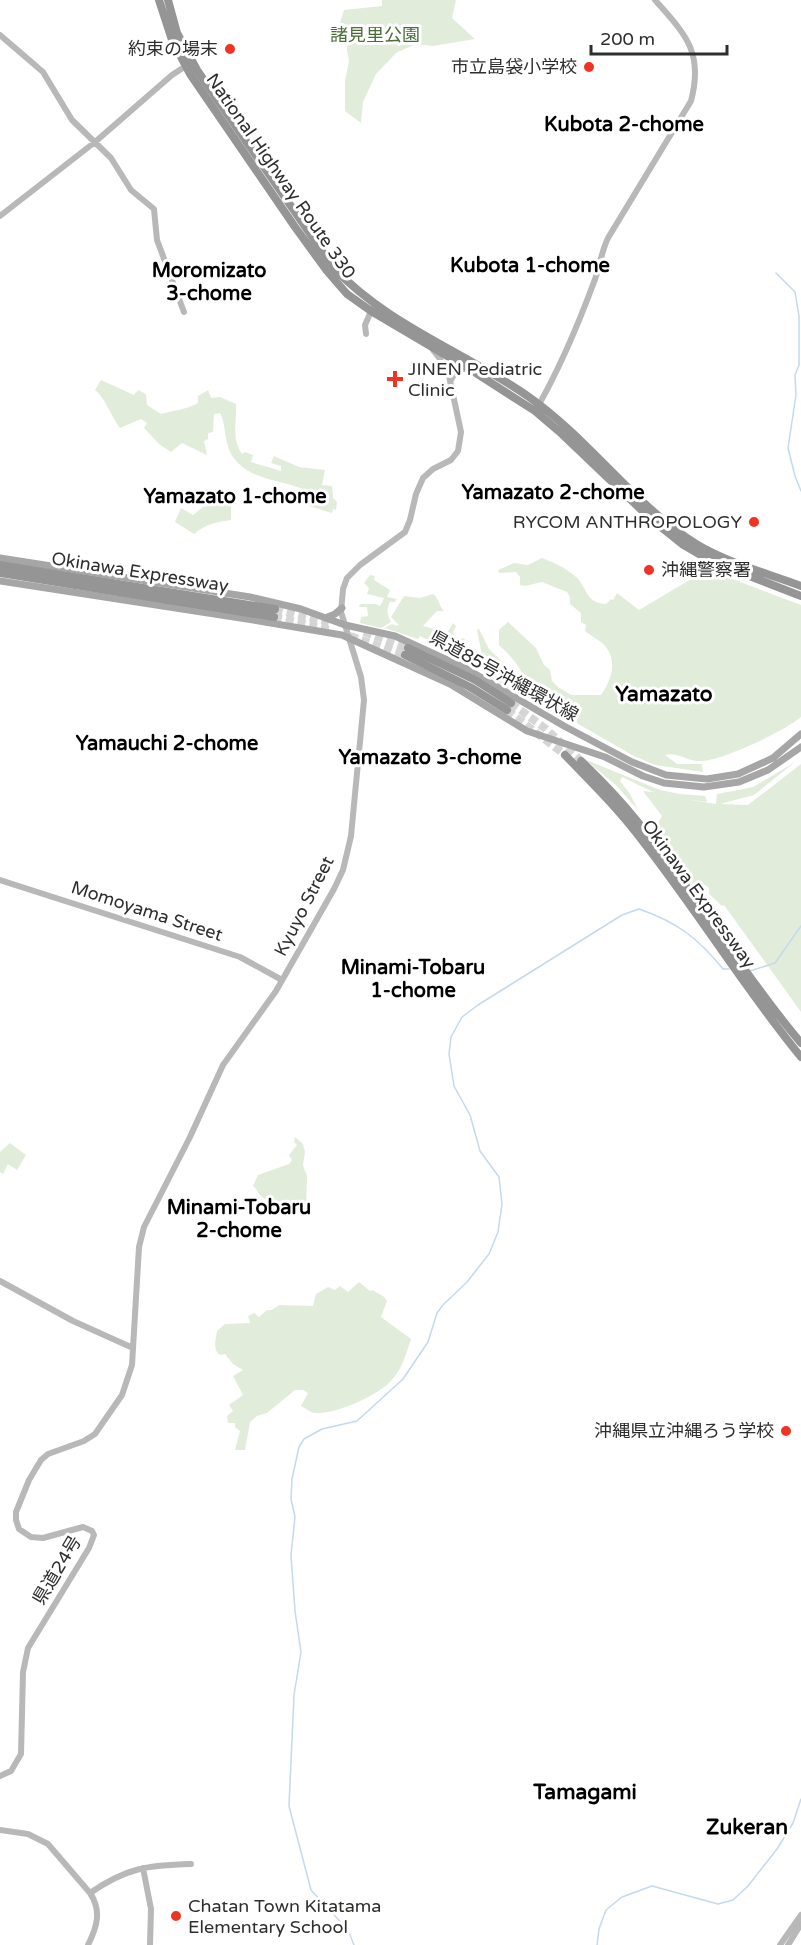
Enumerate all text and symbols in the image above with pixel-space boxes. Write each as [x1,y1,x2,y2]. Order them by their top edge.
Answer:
scale bar [591,18,728,56]
park label: 諸見里公園 [330,24,420,46]
text: 200 m [600,28,655,50]
place label: 約束の場末 [128,38,218,60]
marker: 約束の場末 [223,42,237,56]
place label: 市立島袋小学校 [451,56,577,78]
marker: 市立島袋小学校 [582,60,596,74]
street label: National Highway Route 330 [202,69,360,283]
district label: Kubota 2-chome [544,113,704,137]
district label: Kubota 1-chome [450,254,610,278]
district label: Moromizato 3-chome [152,259,266,306]
place label: JINEN Pediatric Clinic [408,358,542,401]
marker: JINEN Pediatric Clinic [386,370,404,388]
district label: Yamazato 2-chome [461,481,645,505]
district label: Yamazato 1-chome [143,485,327,509]
place label: RYCOM ANTHROPOLOGY [513,511,742,533]
marker: RYCOM ANTHROPOLOGY [747,515,761,529]
street label: Okinawa Expressway [50,547,230,597]
place label: 沖縄警察署 [661,559,751,581]
marker: 沖縄警察署 [642,563,656,577]
street label: 県道85号沖縄環状線 [426,626,582,726]
district label: Yamazato [615,682,713,707]
district label: Yamauchi 2-chome [76,732,258,756]
district label: Yamazato 3-chome [338,746,522,770]
street label: Okinawa Expressway [637,815,761,973]
street label: Kyuyo Street [269,852,339,960]
street label: Momoyama Street [69,876,226,946]
district label: Minami-Tobaru 1-chome [341,956,485,1003]
district label: Minami-Tobaru 2-chome [167,1196,311,1243]
place label: 沖縄県立沖縄ろう学校 [594,1420,774,1442]
marker: 沖縄県立沖縄ろう学校 [779,1424,793,1438]
street label: 県道24号 [28,1532,86,1608]
district label: Tamagami [532,1780,637,1805]
district label: Zukeran [706,1815,788,1840]
place label: Chatan Town Kitatama Elementary School [188,1895,381,1938]
marker: Chatan Town Kitatama Elementary School [169,1909,183,1923]

